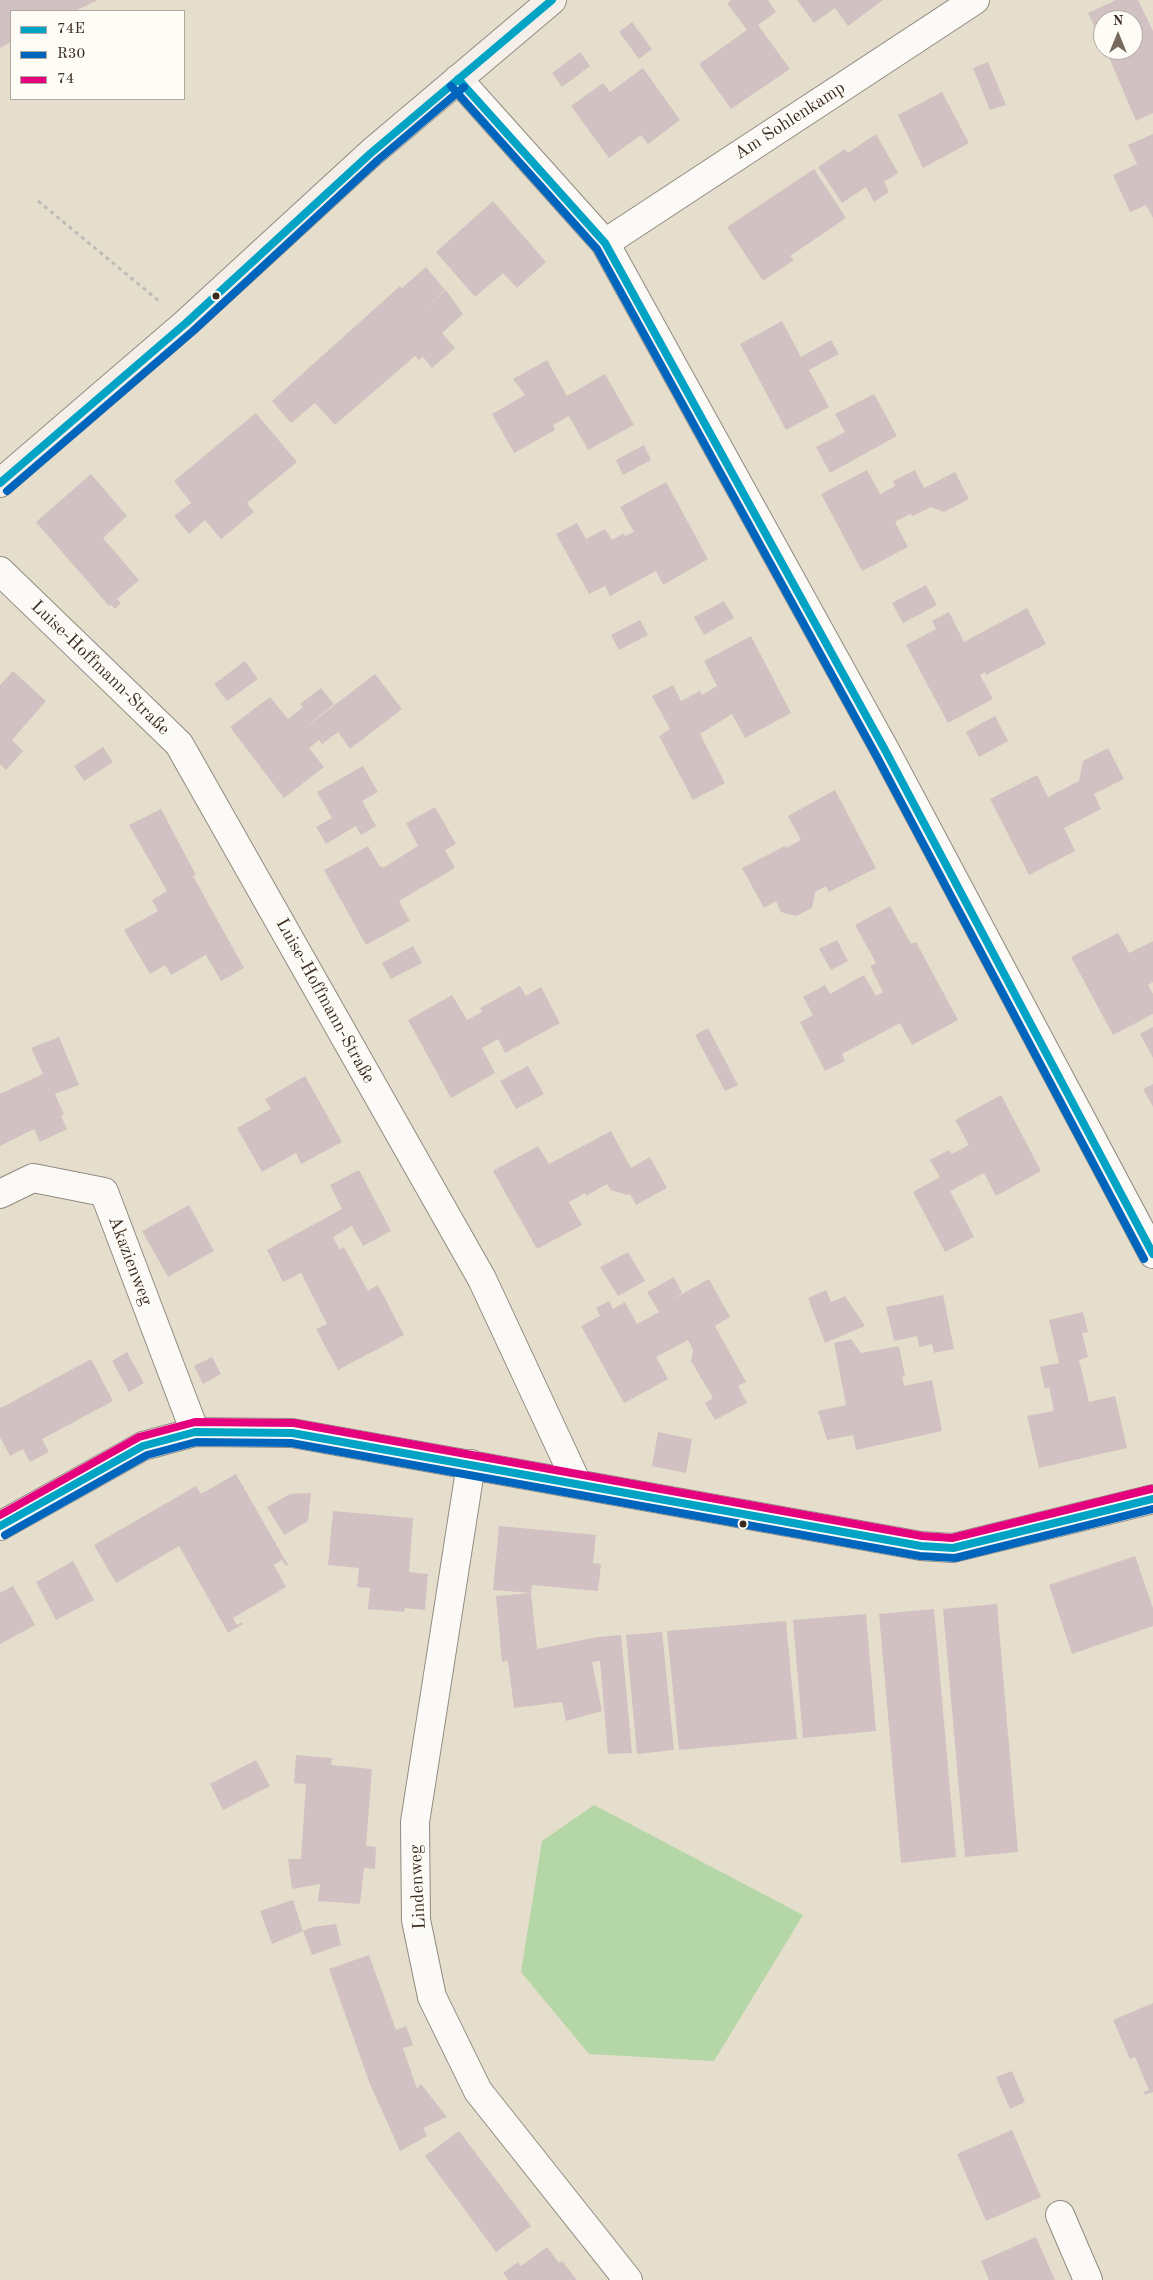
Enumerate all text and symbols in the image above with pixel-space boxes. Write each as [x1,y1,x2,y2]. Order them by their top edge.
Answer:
legend [10,10,185,100]
north arrow [1093,10,1143,60]
text: N [1113,14,1123,28]
text: 74E [57,22,85,37]
text: R30 [57,47,85,62]
text: 74 [57,72,74,87]
street label: Am Sohlenkamp [731,77,849,165]
unlabelled marker [211,291,221,301]
street label: Luise-Hoffmann-Straße [26,596,174,740]
street label: Luise-Hoffmann-Straße [271,915,379,1087]
street label: Akazienweg [103,1213,157,1309]
unlabelled marker [738,1519,748,1529]
street label: Lindenweg [405,1844,431,1930]

